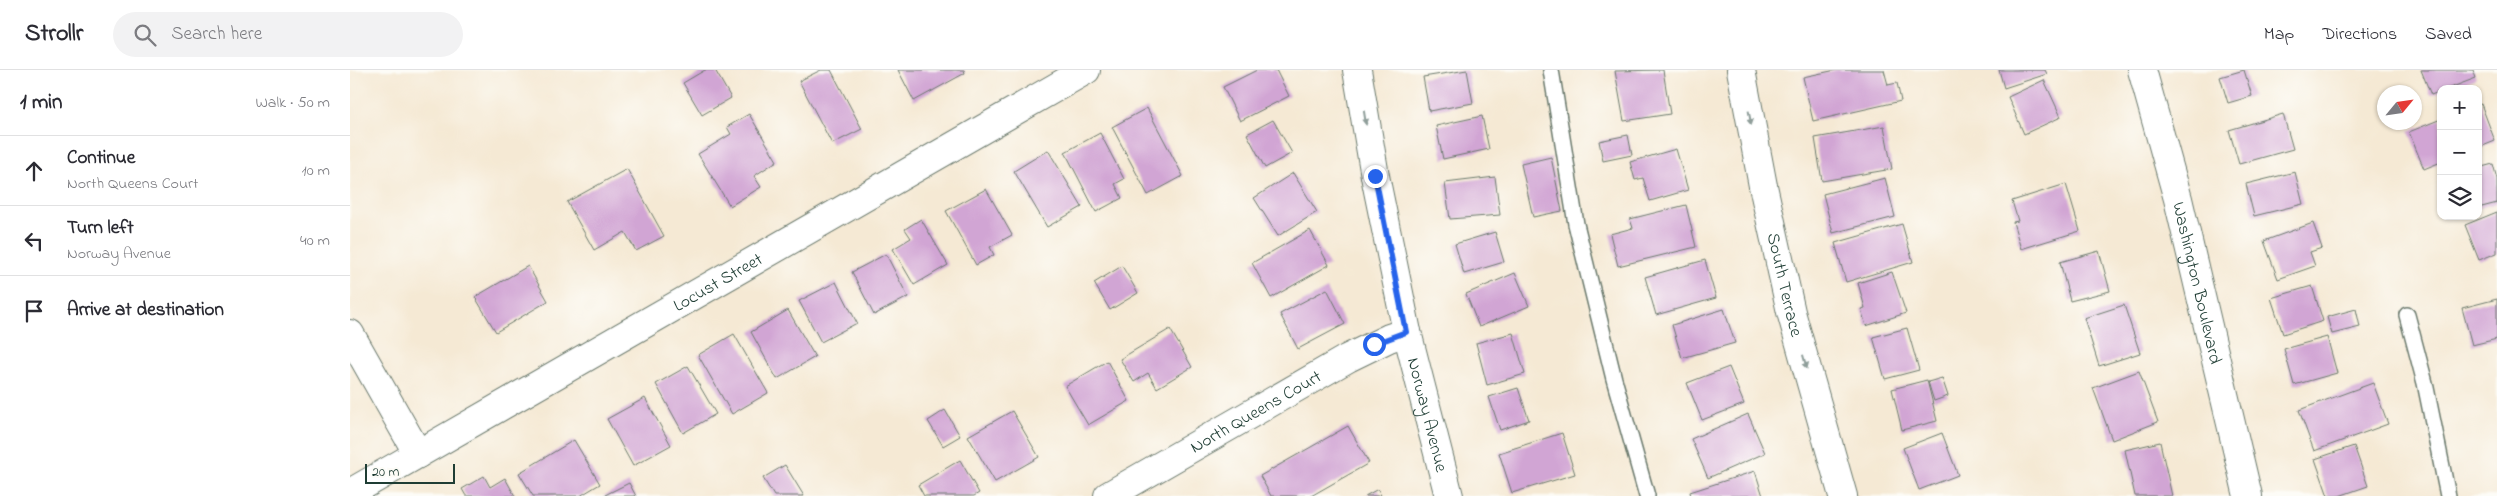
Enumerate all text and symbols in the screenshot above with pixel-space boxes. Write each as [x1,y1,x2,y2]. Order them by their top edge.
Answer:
search box [113,12,463,57]
text: Strollr [25,17,83,52]
icon: search [131,21,159,49]
text: Search here [171,21,262,48]
text: Map [2264,22,2294,48]
text: Directions [2322,22,2397,48]
text: Saved [2425,22,2472,48]
north arrow [2377,85,2422,130]
map controls [2437,85,2482,220]
button: + [2437,85,2482,130]
text: 1 min [20,88,62,118]
text: Walk · 50 m [255,91,330,115]
one-way arrow [1746,110,1754,126]
one-way arrow [1361,111,1369,127]
button: − [2437,130,2482,175]
text: Continue [67,145,135,172]
icon: ahead [20,157,48,185]
text: 10 m [302,159,330,183]
route end [1364,165,1387,188]
text: North Queens Court [67,172,198,196]
button: layers [2437,175,2482,220]
street label: Washington Boulevard [2164,200,2227,367]
text: Turn left [67,215,134,242]
icon: left [20,227,48,255]
text: 40 m [300,229,330,253]
street label: South Terrace [1759,231,1809,341]
text: Norway Avenue [67,242,171,266]
street label: Locust Street [669,247,768,320]
icon: arrive [20,297,48,325]
text: Arrive at destination [67,297,224,324]
route start [1363,333,1386,356]
one-way arrow [1801,354,1809,369]
street label: Norway Avenue [1399,355,1454,476]
street label: North Queens Court [1186,365,1327,461]
scale bar [365,461,455,484]
text: 20 m [372,462,399,483]

